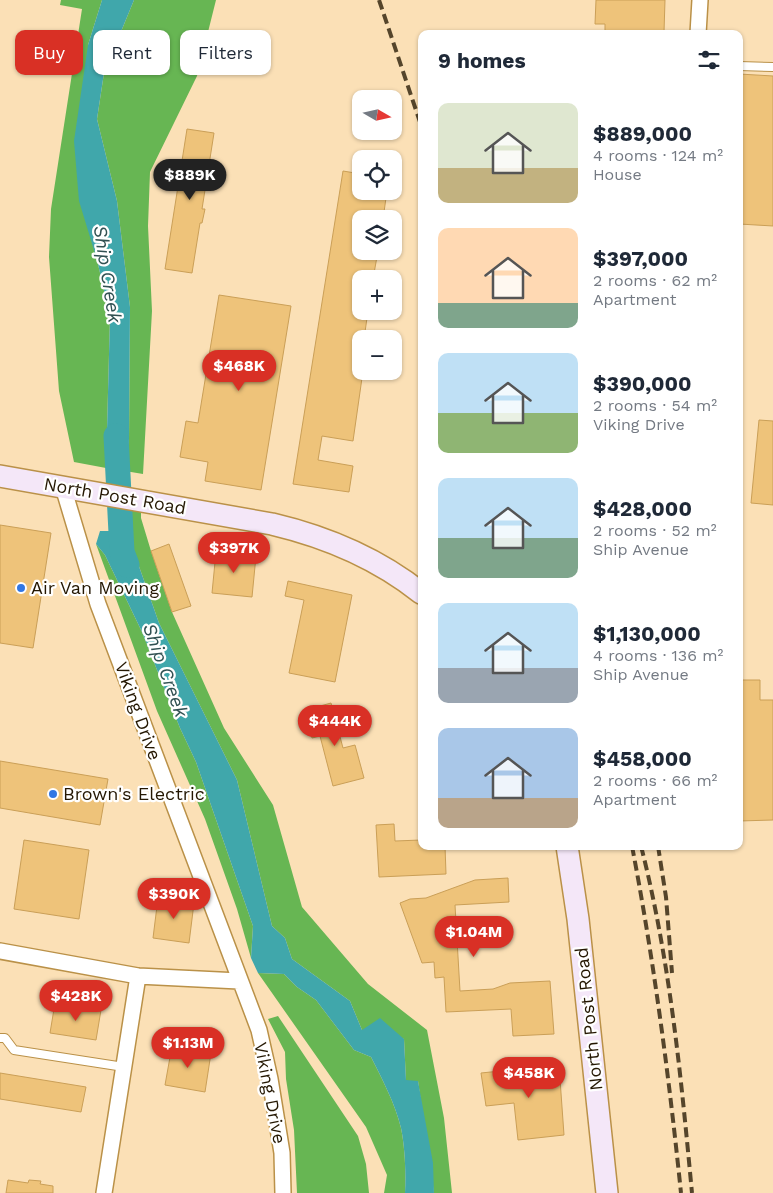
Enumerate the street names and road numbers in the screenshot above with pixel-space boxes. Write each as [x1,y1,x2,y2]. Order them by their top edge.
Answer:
street label: North Post Road [42,473,188,518]
street label: Viking Drive [111,659,166,763]
street label: North Post Road [571,946,606,1092]
street label: Viking Drive [250,1040,291,1146]

